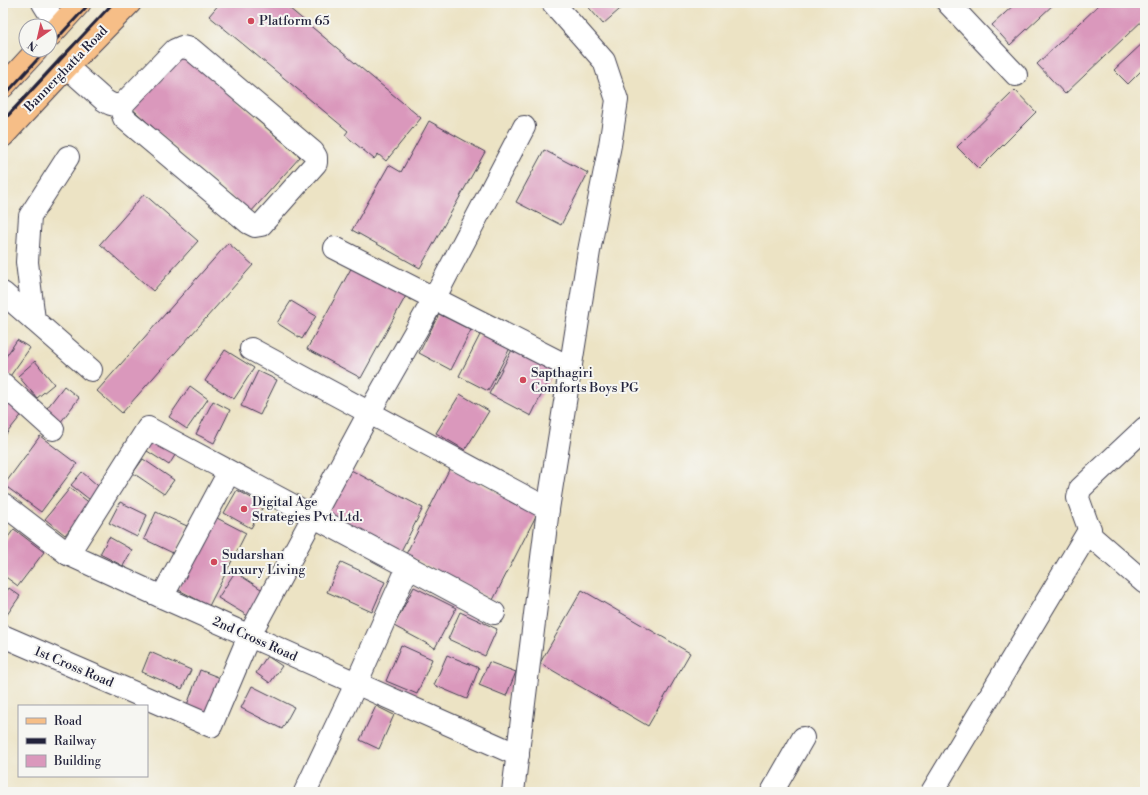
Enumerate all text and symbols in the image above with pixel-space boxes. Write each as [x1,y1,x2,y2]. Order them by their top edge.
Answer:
place label: Platform 65 [259,13,330,29]
marker: Platform 65 [246,16,256,26]
north arrow [18,18,58,58]
street label: Bannerghatta Road [20,22,111,116]
text: N [25,37,40,54]
place label: Sapthagiri Comforts Boys PG [531,365,639,396]
marker: Sapthagiri Comforts Boys PG [518,375,528,385]
place label: Digital Age Strategies Pvt. Ltd. [252,494,362,525]
marker: Digital Age Strategies Pvt. Ltd. [239,504,249,514]
place label: Sudarshan Luxury Living [222,547,305,578]
marker: Sudarshan Luxury Living [209,557,219,567]
street label: 2nd Cross Road [210,613,300,665]
street label: 1st Cross Road [32,643,117,691]
legend [18,705,148,777]
text: Road [54,714,82,729]
text: Railway [54,734,96,749]
text: Building [53,754,102,769]

